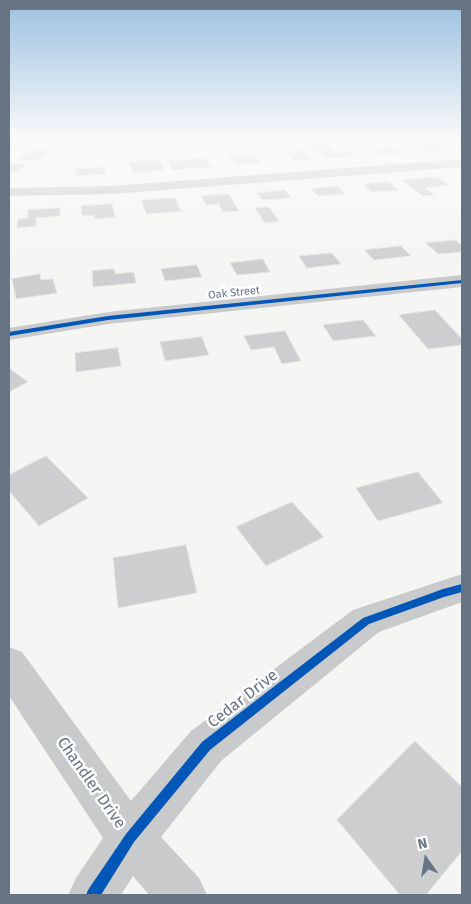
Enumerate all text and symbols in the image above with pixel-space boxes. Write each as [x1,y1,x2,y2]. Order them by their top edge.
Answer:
street label: Oak Street [208,284,260,302]
street label: Cedar Drive [204,666,282,732]
street label: Chandler Drive [52,734,130,832]
north arrow [401,834,451,884]
text: N [416,835,429,853]

